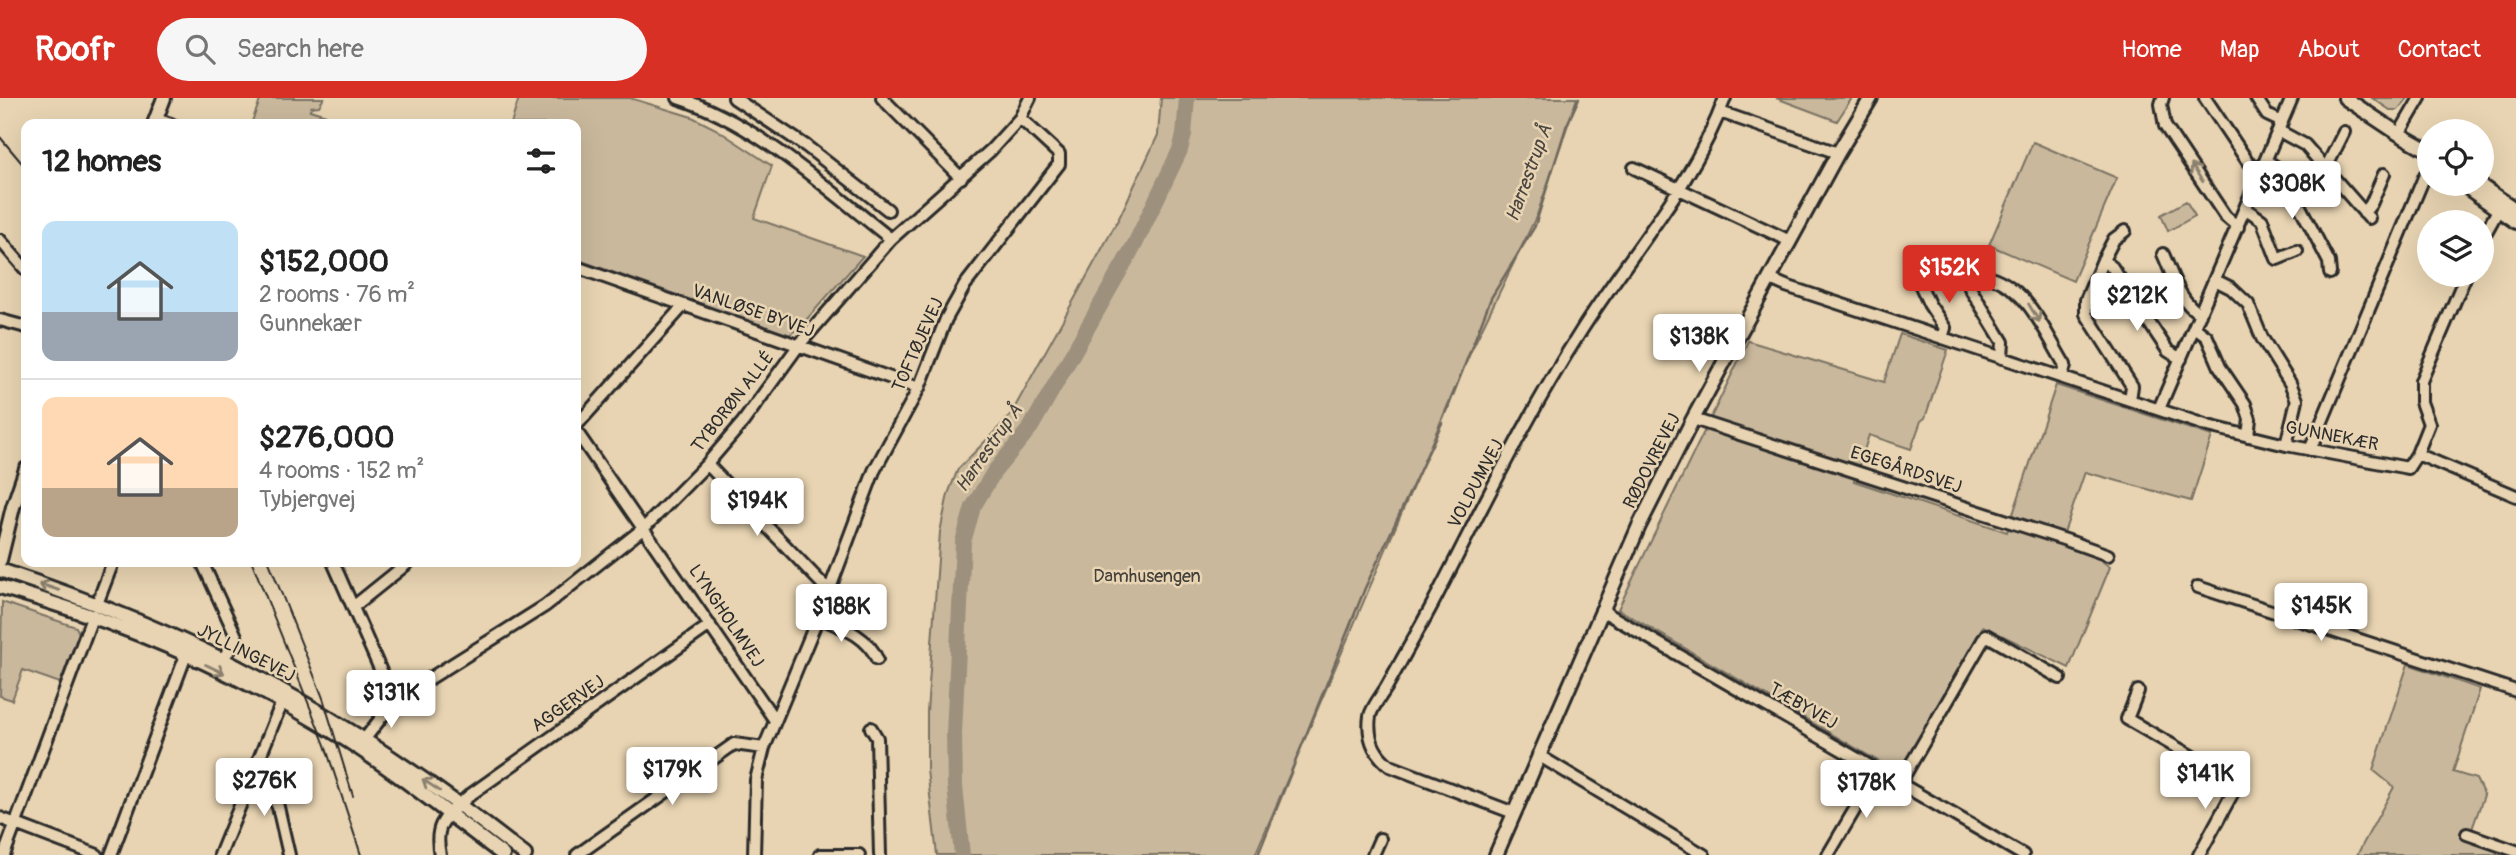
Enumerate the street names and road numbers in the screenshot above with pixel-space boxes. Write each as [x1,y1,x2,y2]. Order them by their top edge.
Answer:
street label: VANLØSE BYVEJ [689,279,817,343]
street label: TOFTØJEVEJ [887,294,949,396]
street label: TYBORØN ALLÉ [686,347,780,457]
street label: RØDOVREVEJ [1618,409,1686,513]
street label: GUNNEKÆR [2283,416,2381,456]
street label: VOLDUMVEJ [1443,436,1509,532]
street label: EGEGÅRDSVEJ [1847,440,1965,499]
street label: LYNGHOLMVEJ [683,560,769,672]
street label: JYLLINGEVEJ [193,619,299,687]
street label: AGGERVEJ [527,670,609,738]
street label: TÆBYVEJ [1765,677,1841,735]

